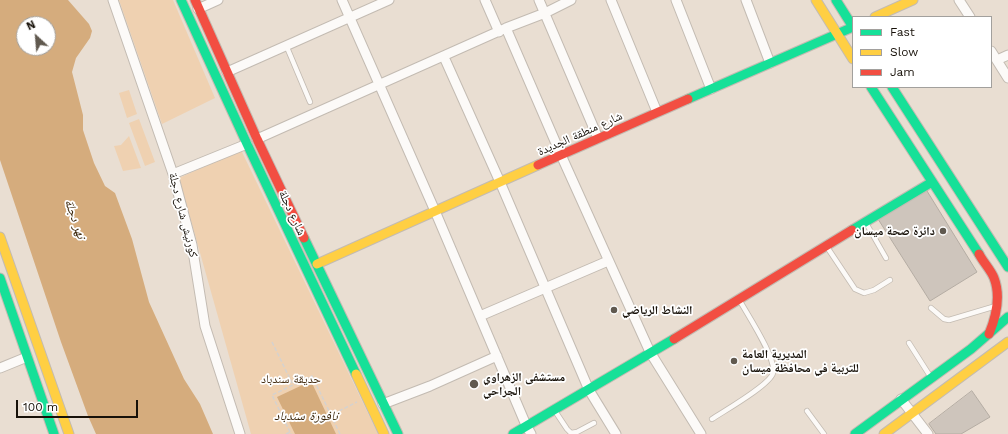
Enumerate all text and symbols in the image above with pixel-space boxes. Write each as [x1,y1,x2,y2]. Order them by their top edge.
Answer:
north arrow [16,16,56,56]
legend [852,16,992,88]
text: N [24,18,37,33]
text: Fast [890,25,915,39]
text: Slow [890,45,918,59]
text: Jam [890,65,915,79]
street label: شارع منطقة الجديدة [535,109,625,159]
street label: كورنيش شارع دجلة [165,171,201,259]
street label: شارع دجلة [275,188,309,238]
water label: نهر دجلة [61,197,89,241]
place label: دائرة صحة ميسان [854,224,935,238]
marker: دائرة صحة ميسان [938,226,948,236]
place label: النشاط الرياضي [622,303,692,317]
marker: النشاط الرياضي [609,305,619,315]
place label: المديرية العامة للتربية في محافظة ميسان [742,347,859,375]
marker: المديرية العامة للتربية في محافظة ميسان [729,356,739,366]
place label: مستشفى الزهراوي الجراحي [483,370,565,398]
park label: حديقة سندباد [261,372,321,386]
marker: مستشفى الزهراوي الجراحي [468,378,480,390]
scale bar [18,392,140,418]
text: 100 m [23,400,58,414]
water label: نافورة سندباد [274,408,338,424]

